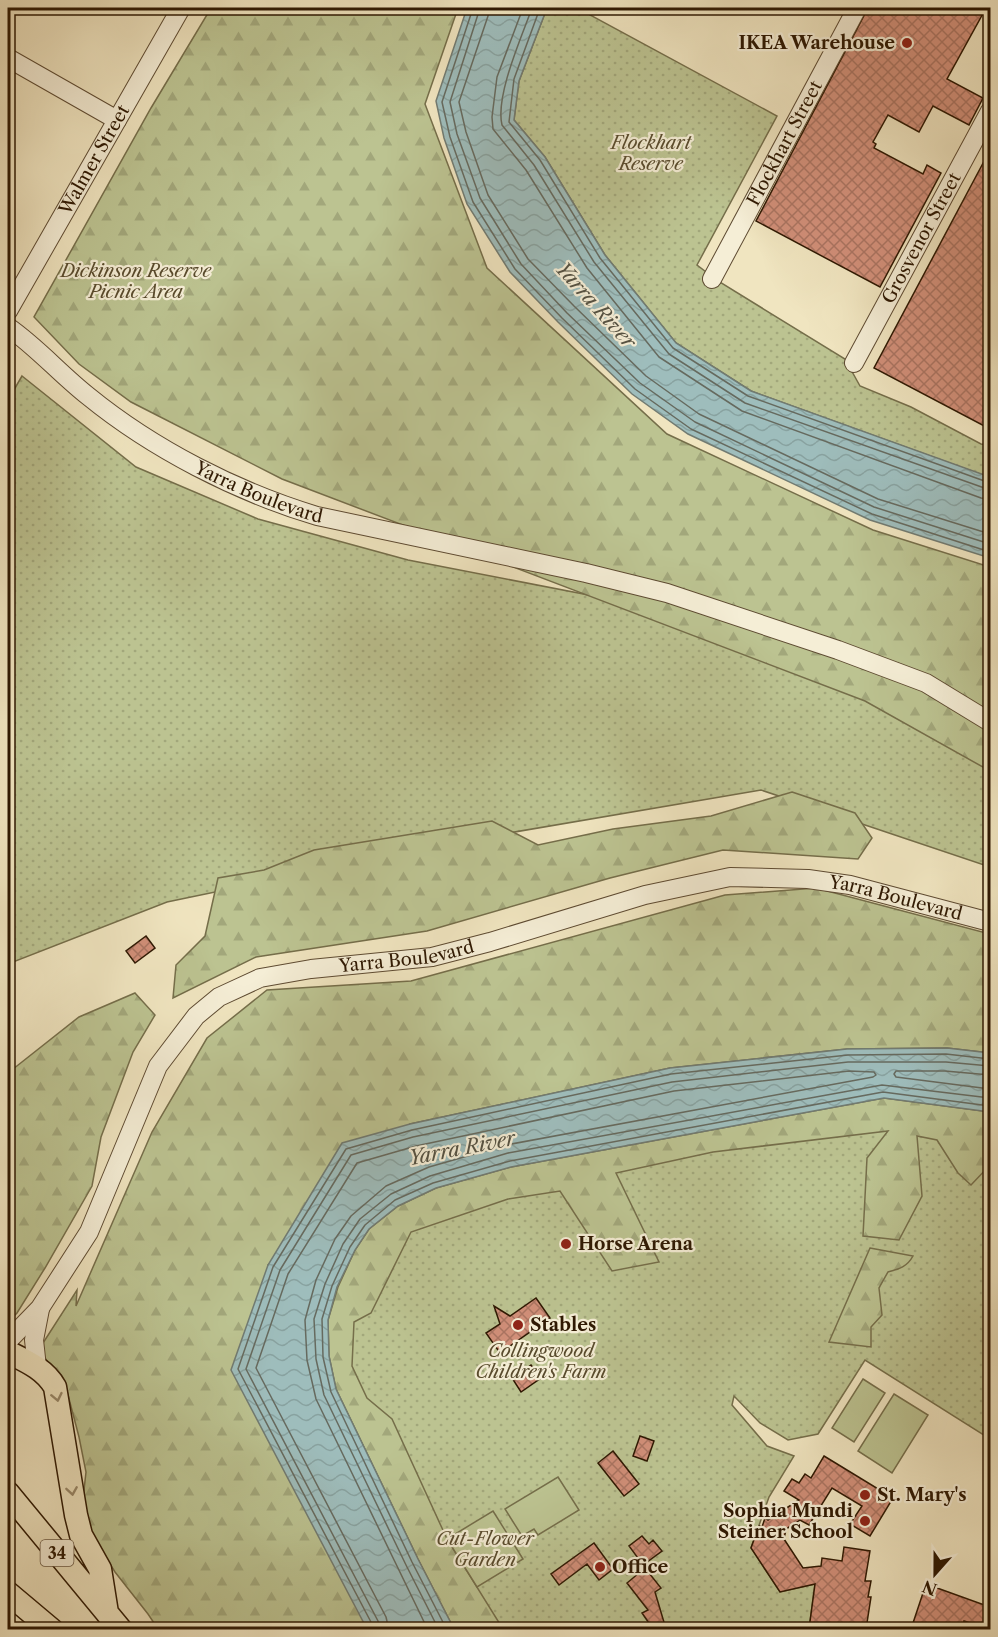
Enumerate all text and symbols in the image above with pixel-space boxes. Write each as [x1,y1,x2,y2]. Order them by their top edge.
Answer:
place label: IKEA Warehouse [738,32,895,54]
marker: IKEA Warehouse [900,36,914,50]
street label: Flockhart Street [742,76,827,209]
street label: Walmer Street [54,101,135,220]
park label: Flockhart Reserve [609,132,693,175]
street label: Grosvenor Street [877,168,966,307]
water label: Yarra River [551,257,642,355]
park label: Dickinson Reserve Picnic Area [59,260,213,303]
street label: Yarra Boulevard [190,456,325,528]
street label: Yarra Boulevard [827,871,965,925]
street label: Yarra Boulevard [337,936,476,977]
water label: Yarra River [407,1126,519,1170]
place label: Horse Arena [578,1233,694,1255]
marker: Horse Arena [559,1237,573,1251]
place label: Stables [530,1314,596,1336]
marker: Stables [511,1318,525,1332]
park label: Collingwood Children's Farm [476,1340,606,1383]
one-way arrow [50,1392,63,1402]
place label: St. Mary's [877,1484,967,1506]
one-way arrow [65,1486,77,1496]
marker: St. Mary's [858,1488,872,1502]
place label: Sophia Mundi Steiner School [718,1500,854,1543]
marker: Sophia Mundi Steiner School [858,1514,872,1528]
park label: Cut-Flower Garden [436,1528,535,1571]
road number: 34 [40,1540,74,1566]
north arrow [905,1544,965,1604]
place label: Office [612,1556,668,1578]
marker: Office [593,1560,607,1574]
text: N [919,1576,940,1600]

